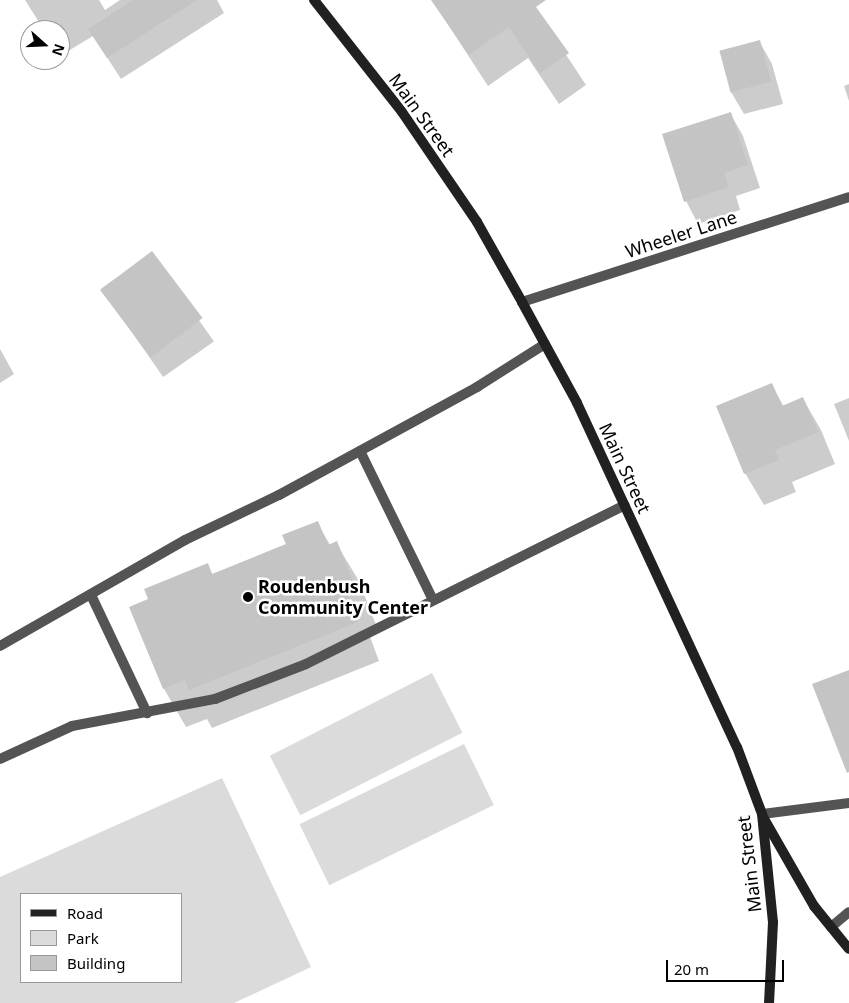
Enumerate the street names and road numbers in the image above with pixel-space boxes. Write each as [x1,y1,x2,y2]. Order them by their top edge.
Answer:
street label: Main Street [385,69,459,161]
street label: Wheeler Lane [623,206,739,262]
street label: Main Street [595,419,655,517]
street label: Main Street [732,814,766,914]

